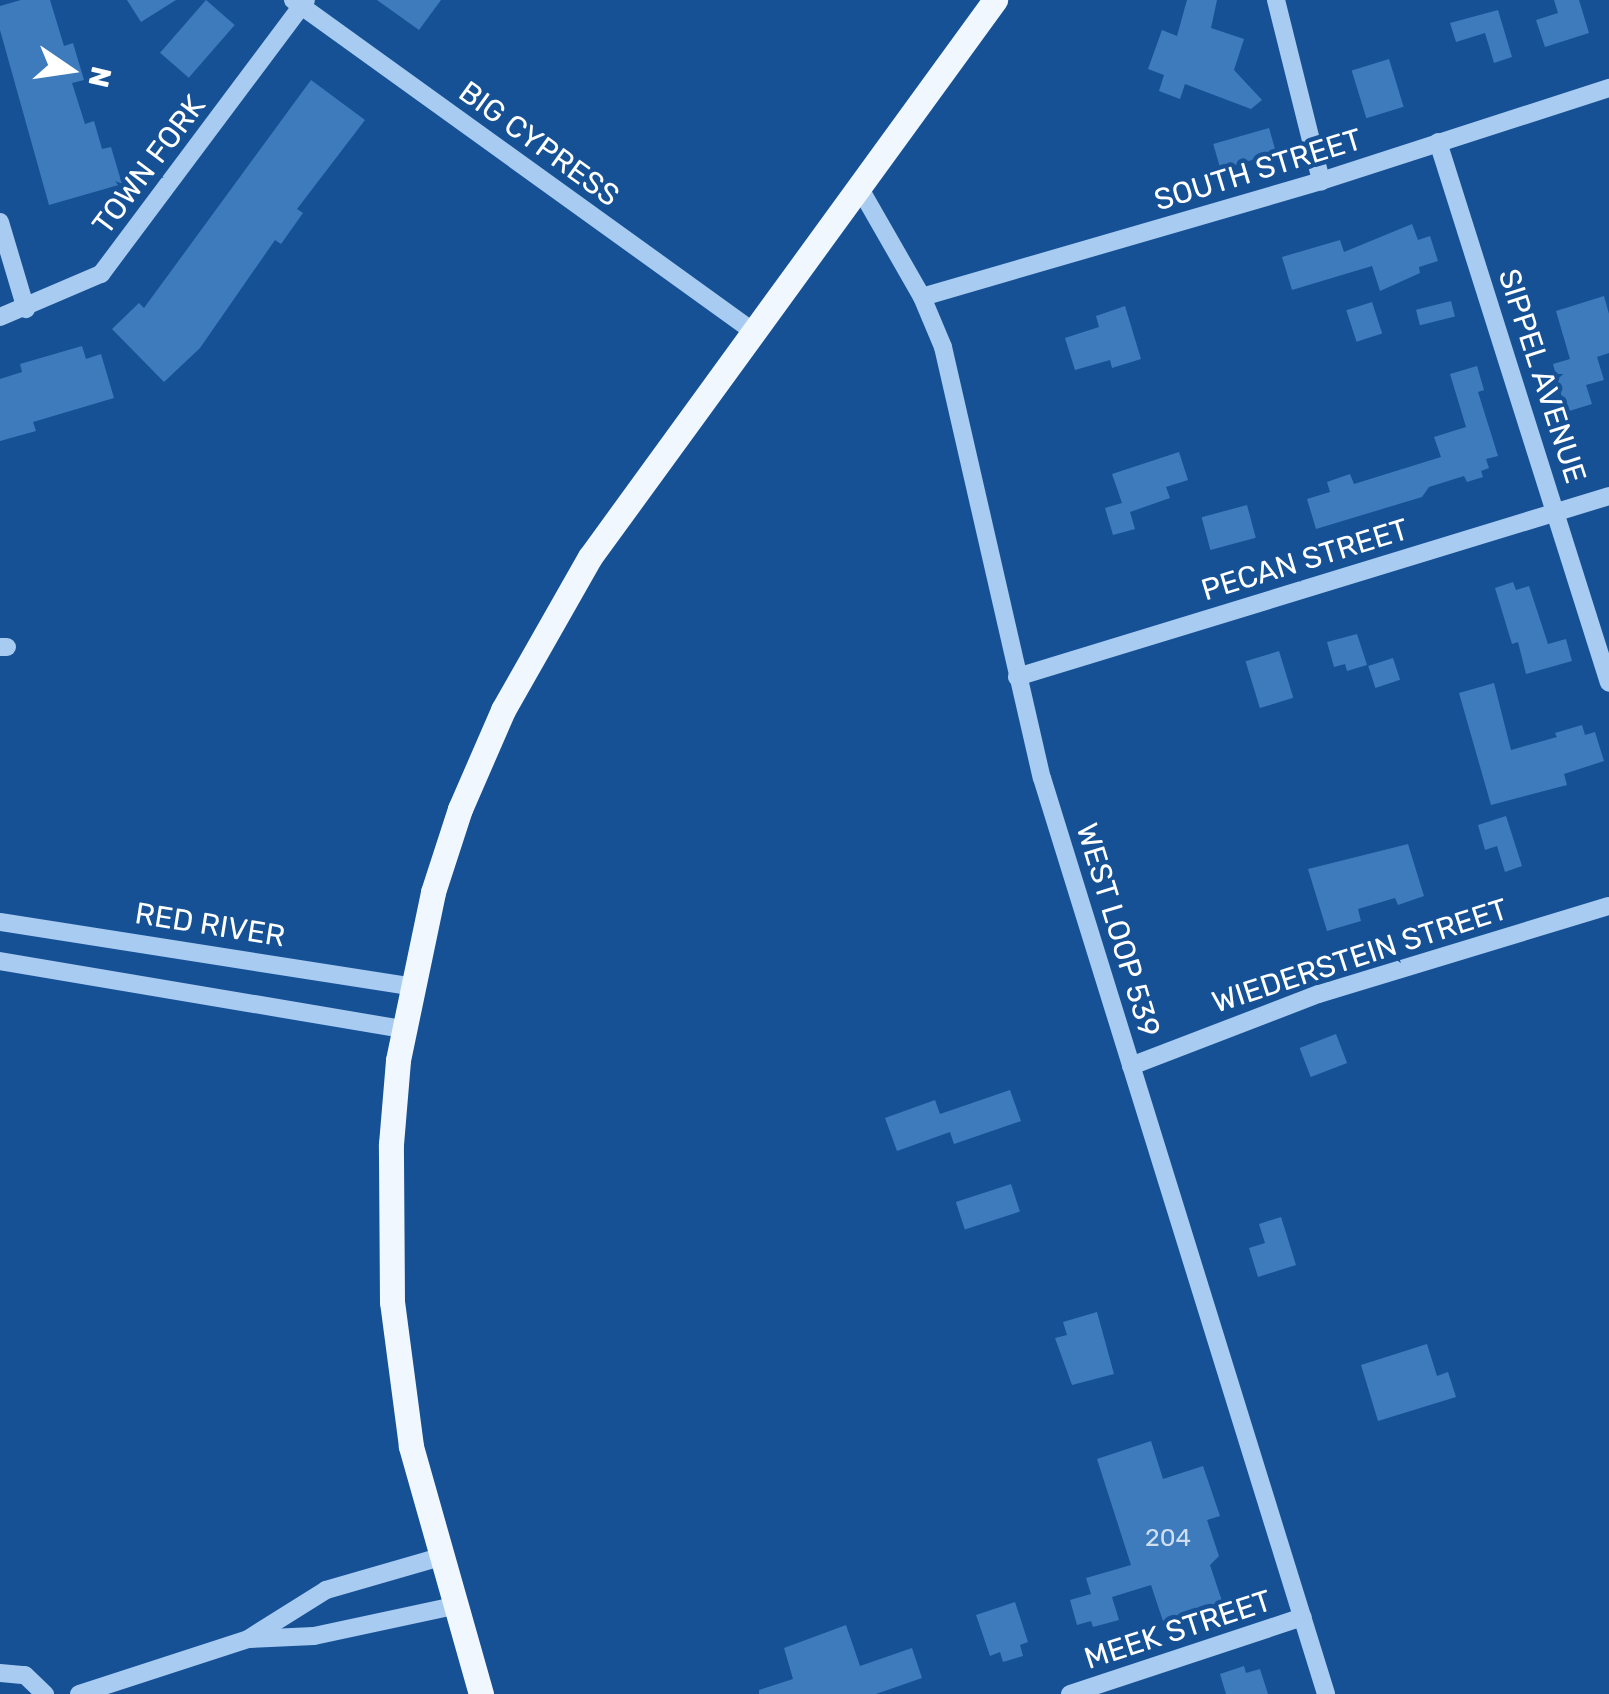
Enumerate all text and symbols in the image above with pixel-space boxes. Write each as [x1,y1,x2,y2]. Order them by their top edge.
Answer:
north arrow [20,20,120,120]
text: N [81,63,118,90]
street label: BIG CYPRESS [452,74,626,214]
street label: TOWN FORK [85,88,213,242]
street label: SOUTH STREET [1150,121,1366,219]
street label: SIPPEL AVENUE [1490,264,1594,488]
street label: PECAN STREET [1197,511,1413,609]
street label: WEST LOOP 539 [1068,818,1168,1042]
street label: WIEDERSTEIN STREET [1208,891,1512,1021]
street label: RED RIVER [133,895,287,955]
house number: 204 [1145,1523,1191,1553]
street label: MEEK STREET [1080,1583,1276,1677]

